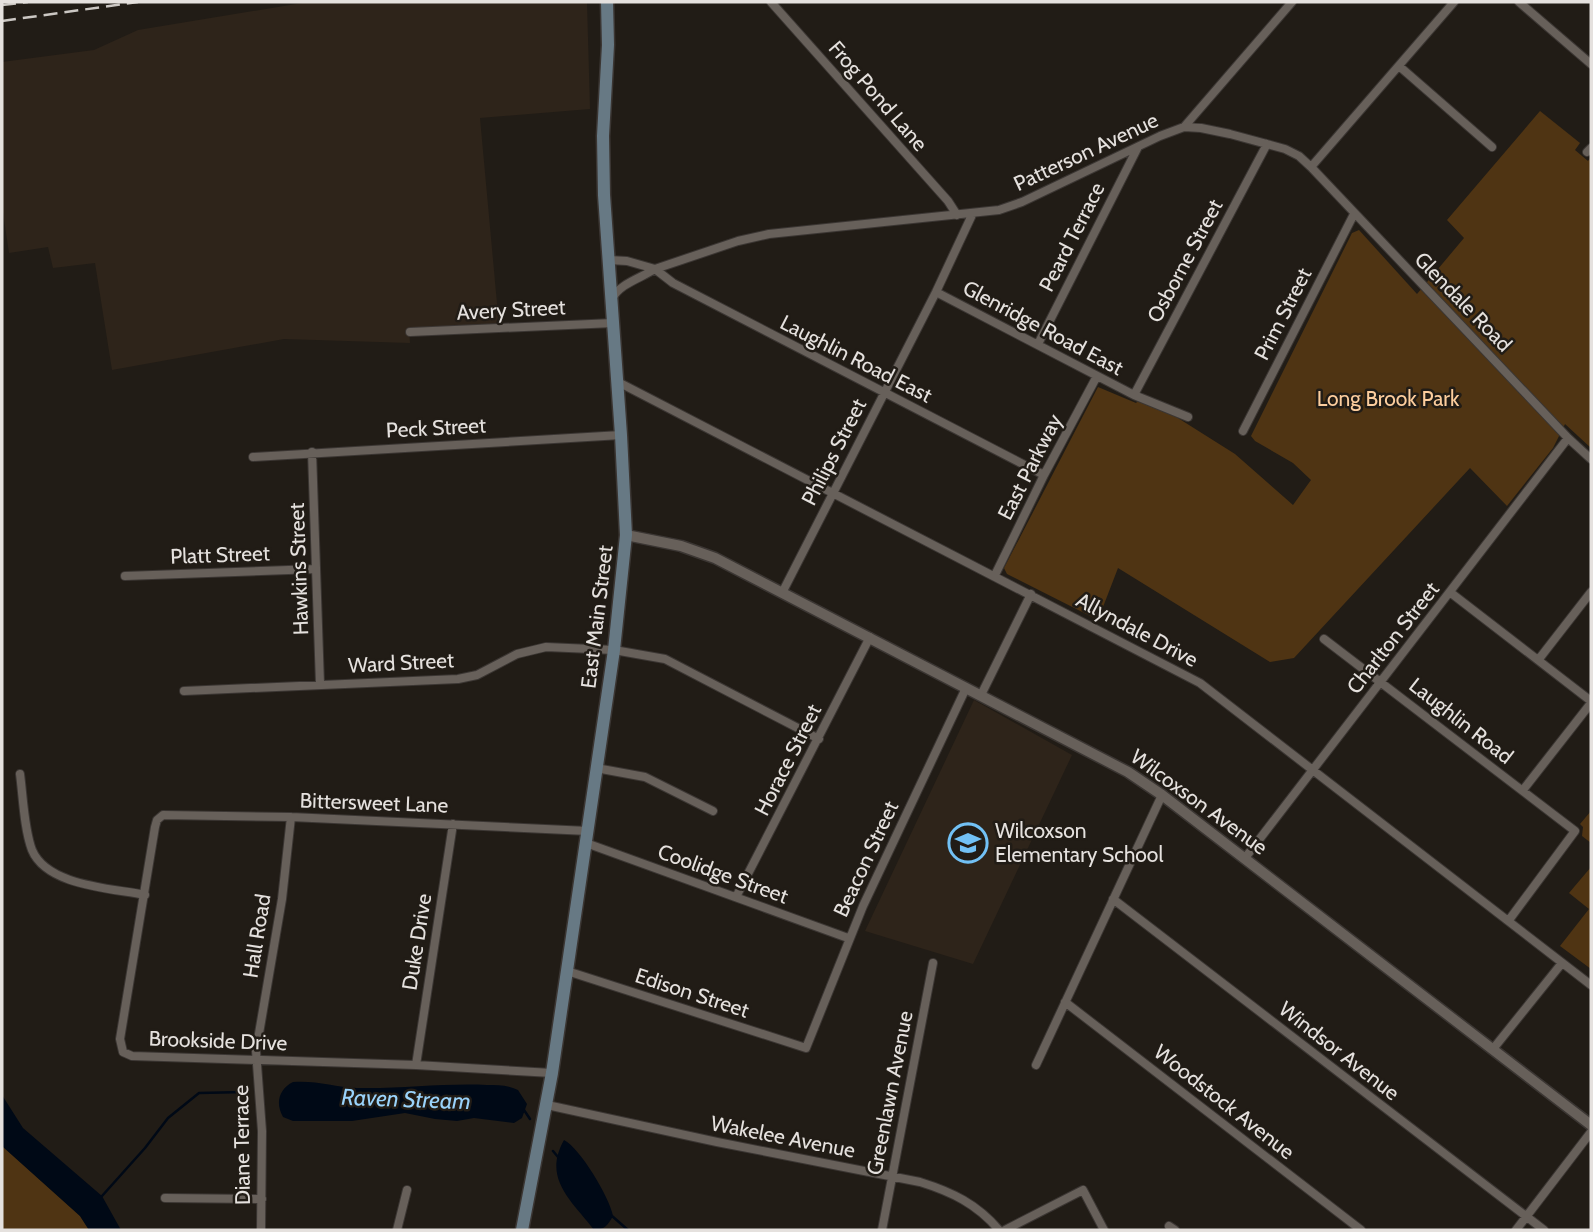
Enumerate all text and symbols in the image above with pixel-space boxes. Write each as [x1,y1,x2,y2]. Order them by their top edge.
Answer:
street label: Frog Pond Lane [824,36,933,156]
street label: Patterson Avenue [1010,107,1162,196]
street label: Peard Terrace [1033,178,1110,295]
street label: Osborne Street [1142,195,1227,327]
street label: Glendale Road [1410,247,1517,357]
street label: Prim Street [1249,264,1316,364]
street label: Glenridge Road East [959,275,1128,380]
street label: Avery Street [456,294,566,325]
street label: Laughlin Road East [776,309,936,408]
park label: Long Brook Park [1317,386,1460,411]
street label: Philips Street [796,394,871,509]
street label: East Parkway [992,409,1067,524]
street label: Peck Street [385,412,487,443]
street label: Hawkins Street [284,502,313,636]
street label: Platt Street [170,540,270,569]
street label: East Main Street [575,544,618,690]
street label: Charlton Street [1341,577,1444,699]
street label: Allyndale Drive [1072,587,1203,672]
street label: Ward Street [347,647,454,678]
street label: Laughlin Road [1404,672,1518,769]
street label: Horace Street [749,700,826,820]
street label: Wilcoxson Avenue [1126,744,1273,860]
street label: Bittersweet Lane [299,787,449,818]
street label: Beacon Street [828,797,903,921]
place label: Wilcoxson Elementary School [995,818,1163,867]
school or university icon: Wilcoxson Elementary School [947,822,989,864]
street label: Coolidge Street [655,838,792,909]
street label: Duke Drive [397,891,437,992]
street label: Hall Road [238,892,275,980]
street label: Edison Street [632,962,752,1023]
street label: Windsor Avenue [1274,996,1405,1105]
street label: Greenlawn Avenue [861,1008,918,1177]
street label: Brookside Drive [148,1026,288,1055]
street label: Woodstock Avenue [1149,1039,1300,1164]
water label: Raven Stream [341,1083,471,1115]
street label: Diane Terrace [228,1084,255,1205]
street label: Wakelee Avenue [709,1110,858,1163]

